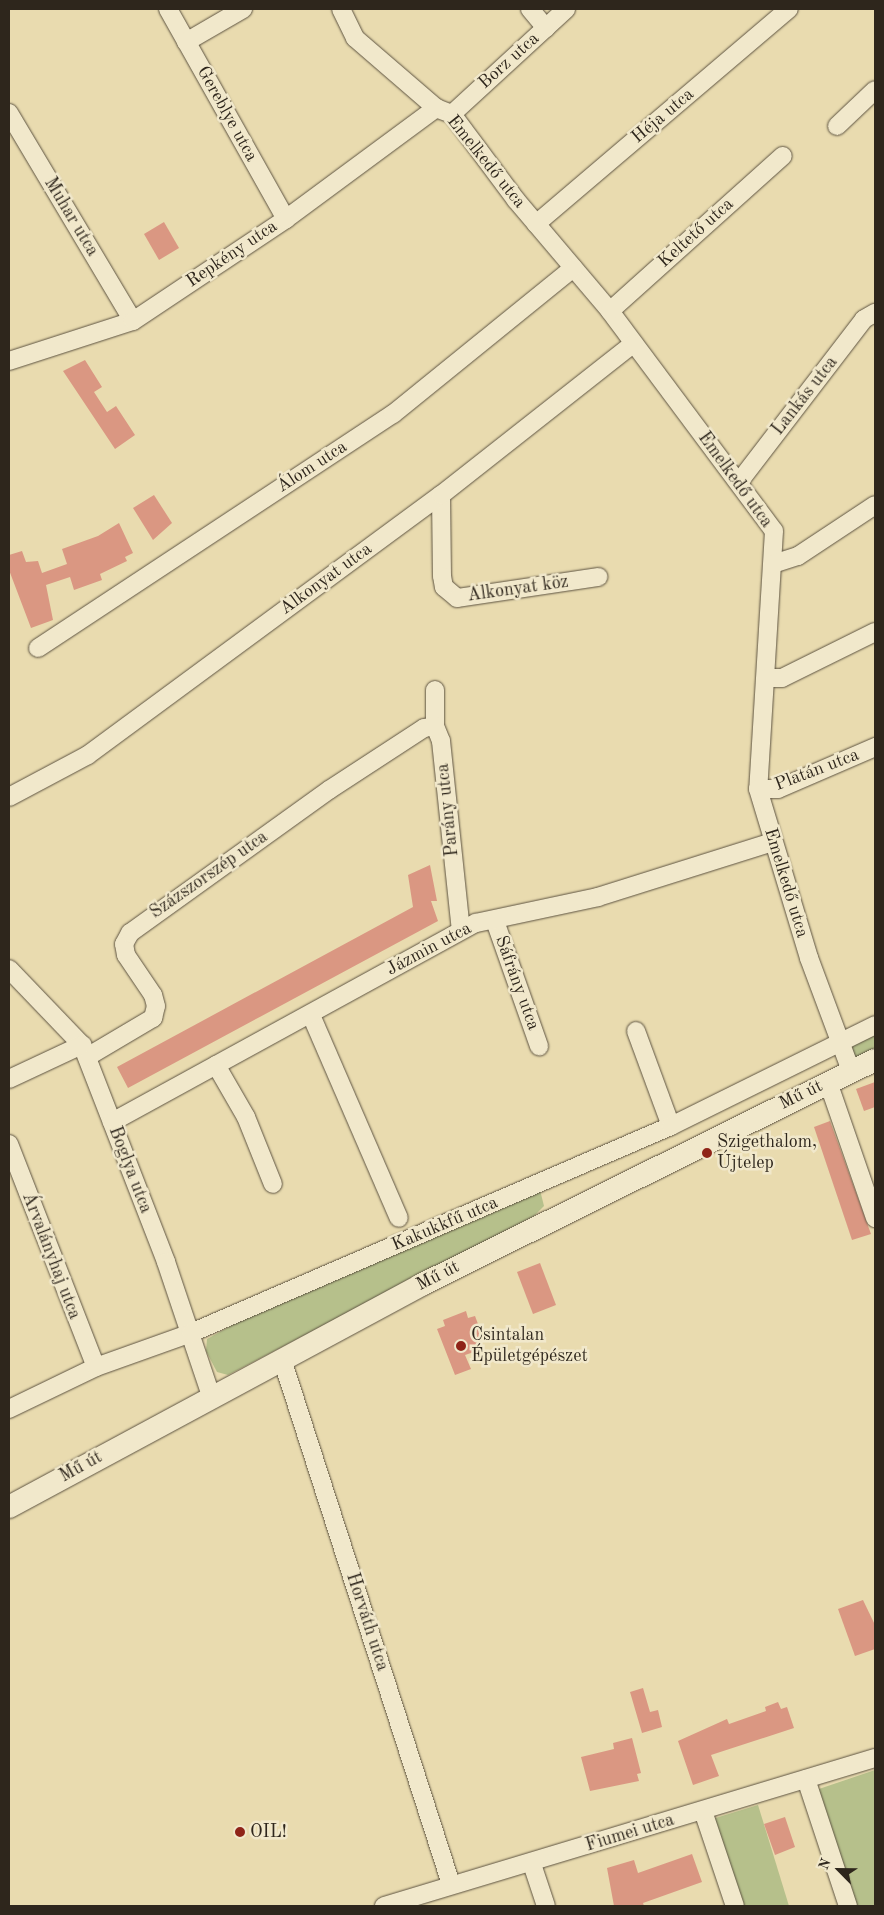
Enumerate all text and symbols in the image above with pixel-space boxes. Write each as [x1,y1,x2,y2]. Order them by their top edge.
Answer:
street label: Borz utca [474,28,544,94]
street label: Gereblye utca [192,63,262,165]
street label: Héja utca [627,84,699,148]
street label: Emelkedő utca [442,111,530,213]
street label: Muhar utca [39,174,103,260]
street label: Keltető utca [654,193,738,273]
street label: Repkény utca [182,216,282,292]
street label: Lankás utca [767,352,843,440]
street label: Emelkedő utca [693,428,777,532]
street label: Álom utca [273,436,351,498]
street label: Alkonyat utca [276,538,376,620]
street label: Alkonyat köz [466,571,570,607]
street label: Platán utca [772,744,862,796]
street label: Parány utca [432,762,464,858]
street label: Százszorszép utca [146,826,272,924]
street label: Emelkedő utca [759,826,813,940]
street label: Jázmin utca [383,918,475,980]
street label: Sáfrány utca [490,933,544,1033]
street label: Mű út [776,1075,826,1115]
street label: Boglya utca [104,1123,156,1217]
place label: Szigethalom, Újtelep [717,1132,817,1174]
marker: Szigethalom, Újtelep [701,1147,713,1159]
street label: Árvalányhaj utca [17,1190,85,1322]
street label: Kakukkfű utca [389,1192,501,1256]
street label: Mű út [413,1256,463,1296]
place label: Csintalan Épületgépészet [471,1325,588,1368]
marker: Csintalan Épületgépészet [455,1340,467,1352]
street label: Mű út [56,1446,106,1488]
street label: Horváth utca [341,1570,393,1674]
street label: Fiumei utca [583,1809,677,1857]
place label: OIL! [250,1821,287,1843]
marker: OIL! [234,1826,246,1838]
north arrow [814,1845,864,1895]
text: N [817,1856,834,1872]

